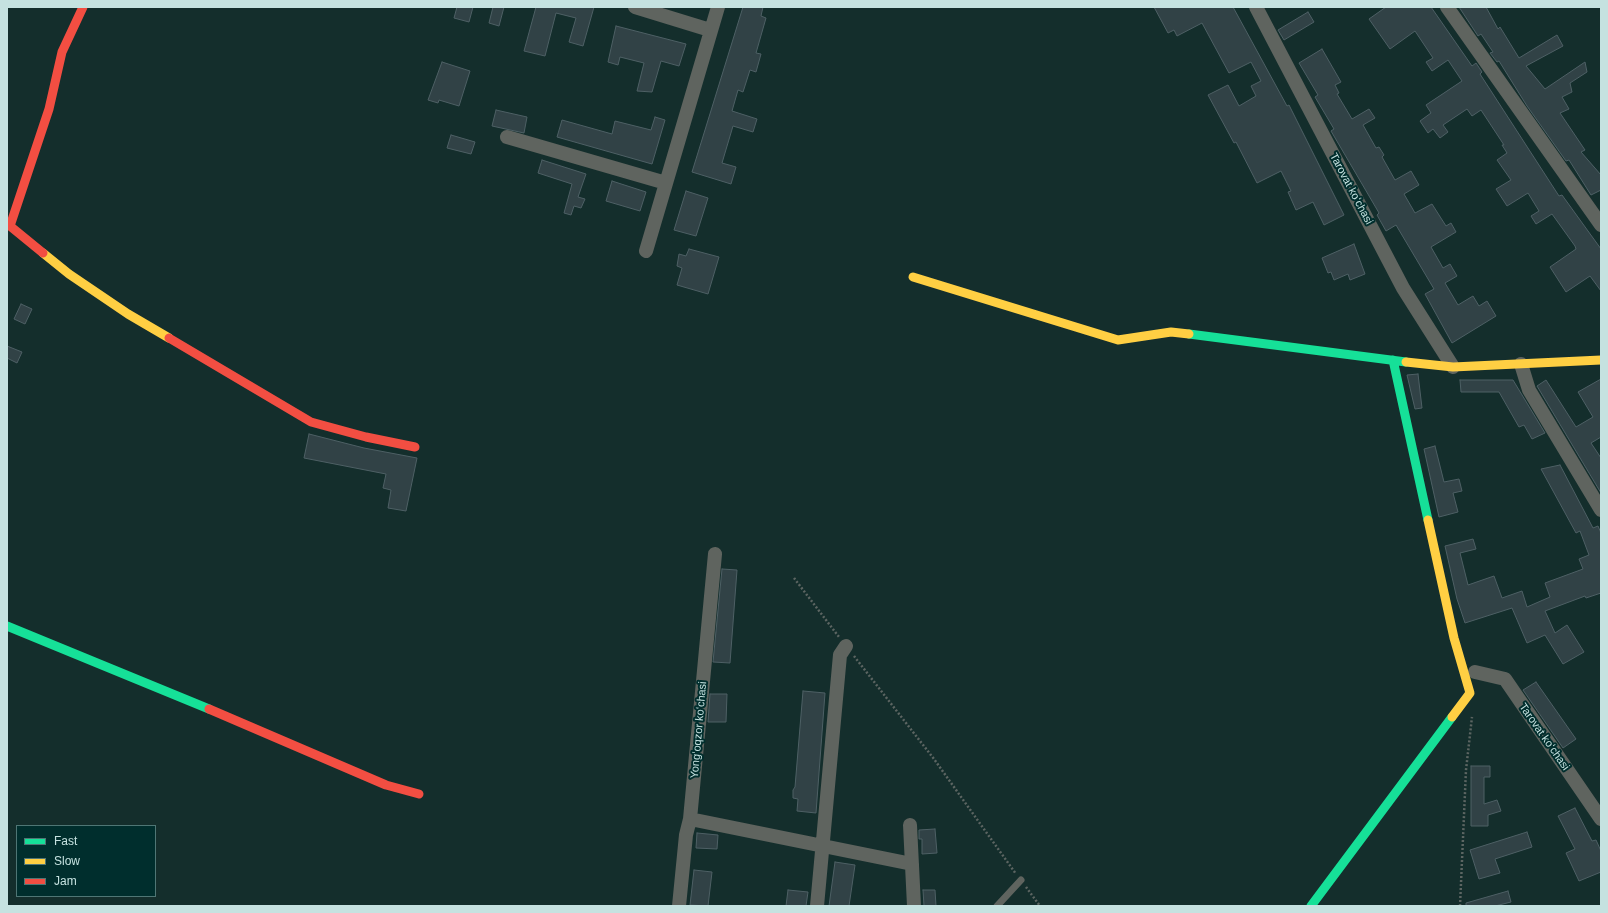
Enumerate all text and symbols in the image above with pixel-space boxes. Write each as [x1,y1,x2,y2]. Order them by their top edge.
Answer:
street label: Tarovat koʻchasi [1327,151,1375,227]
street label: Yongʻoqzor koʻchasi [688,681,710,779]
street label: Tarovat koʻchasi [1516,701,1572,773]
legend [16,825,156,897]
text: Fast [54,834,77,848]
text: Slow [54,854,80,868]
text: Jam [54,874,77,888]

